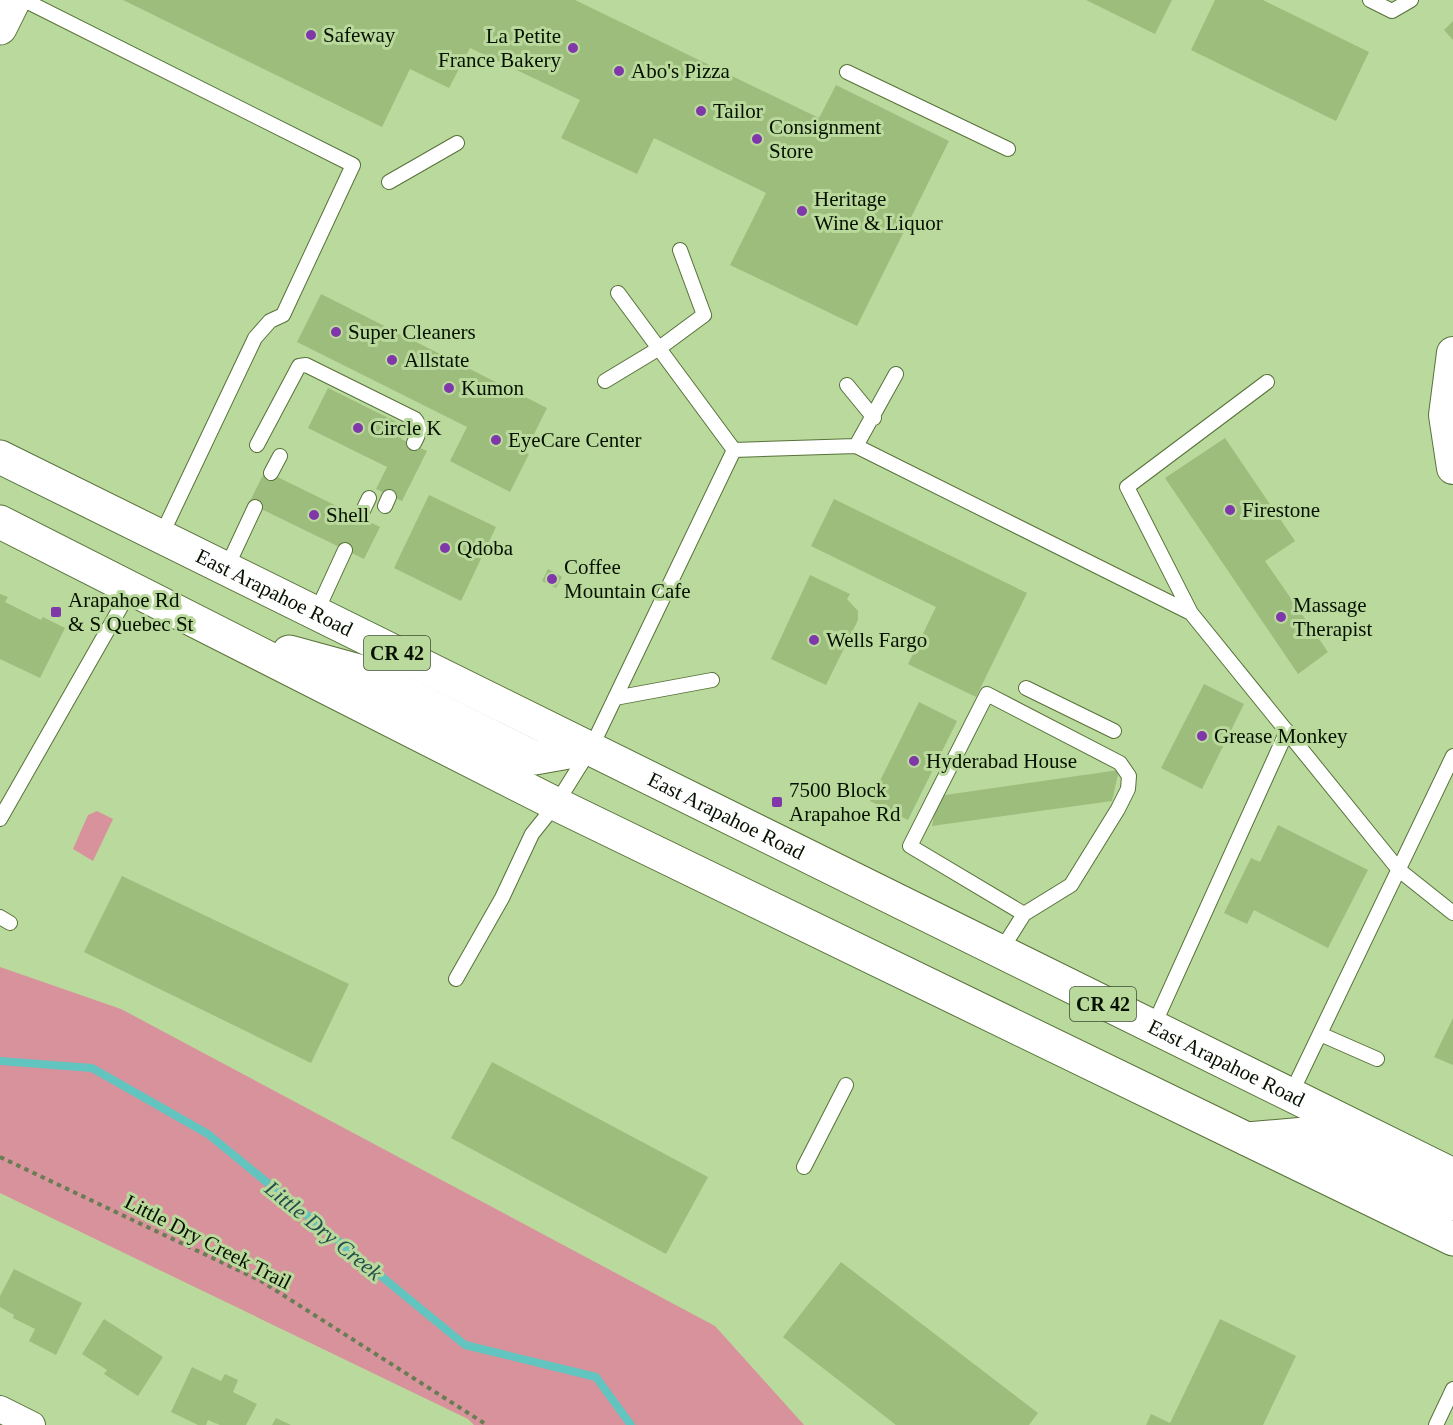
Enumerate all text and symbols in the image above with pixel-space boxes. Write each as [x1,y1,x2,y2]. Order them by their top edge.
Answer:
place label: Safeway [323,23,396,47]
place label: La Petite France Bakery [438,24,561,72]
marker: Safeway [304,28,318,42]
marker: La Petite France Bakery [566,41,580,55]
place label: Abo's Pizza [631,59,731,83]
marker: Abo's Pizza [612,64,626,78]
place label: Tailor [713,99,763,123]
marker: Tailor [694,104,708,118]
place label: Consignment Store [769,115,881,163]
marker: Consignment Store [750,132,764,146]
place label: Heritage Wine & Liquor [814,187,943,235]
marker: Heritage Wine & Liquor [795,204,809,218]
place label: Super Cleaners [348,320,476,344]
marker: Super Cleaners [329,325,343,339]
place label: Allstate [404,348,469,372]
marker: Allstate [385,353,399,367]
place label: Kumon [461,376,525,400]
marker: Kumon [442,381,456,395]
place label: Circle K [370,416,442,440]
marker: Circle K [351,421,365,435]
place label: EyeCare Center [508,428,642,452]
marker: EyeCare Center [489,433,503,447]
place label: Firestone [1242,498,1320,522]
place label: Shell [326,503,369,527]
marker: Firestone [1223,503,1237,517]
marker: Shell [307,508,321,522]
place label: Qdoba [457,536,514,560]
marker: Qdoba [438,541,452,555]
street label: East Arapahoe Road [192,544,357,642]
place label: Coffee Mountain Cafe [564,555,691,603]
marker: Coffee Mountain Cafe [545,572,559,586]
place label: Arapahoe Rd & S Quebec St [68,588,194,636]
place label: Massage Therapist [1293,593,1372,641]
marker: Arapahoe Rd & S Quebec St [49,605,63,619]
marker: Massage Therapist [1274,610,1288,624]
place label: Wells Fargo [826,628,927,652]
marker: Wells Fargo [807,633,821,647]
road number: CR 42 [364,636,430,670]
place label: Grease Monkey [1214,724,1348,748]
marker: Grease Monkey [1195,729,1209,743]
place label: Hyderabad House [926,749,1077,773]
marker: Hyderabad House [907,754,921,768]
street label: East Arapahoe Road [644,767,809,865]
place label: 7500 Block Arapahoe Rd [789,778,901,826]
marker: 7500 Block Arapahoe Rd [770,795,784,809]
road number: CR 42 [1070,987,1136,1021]
street label: East Arapahoe Road [1144,1014,1309,1112]
water label: Little Dry Creek [259,1175,388,1286]
street label: Little Dry Creek Trail [121,1190,295,1294]

